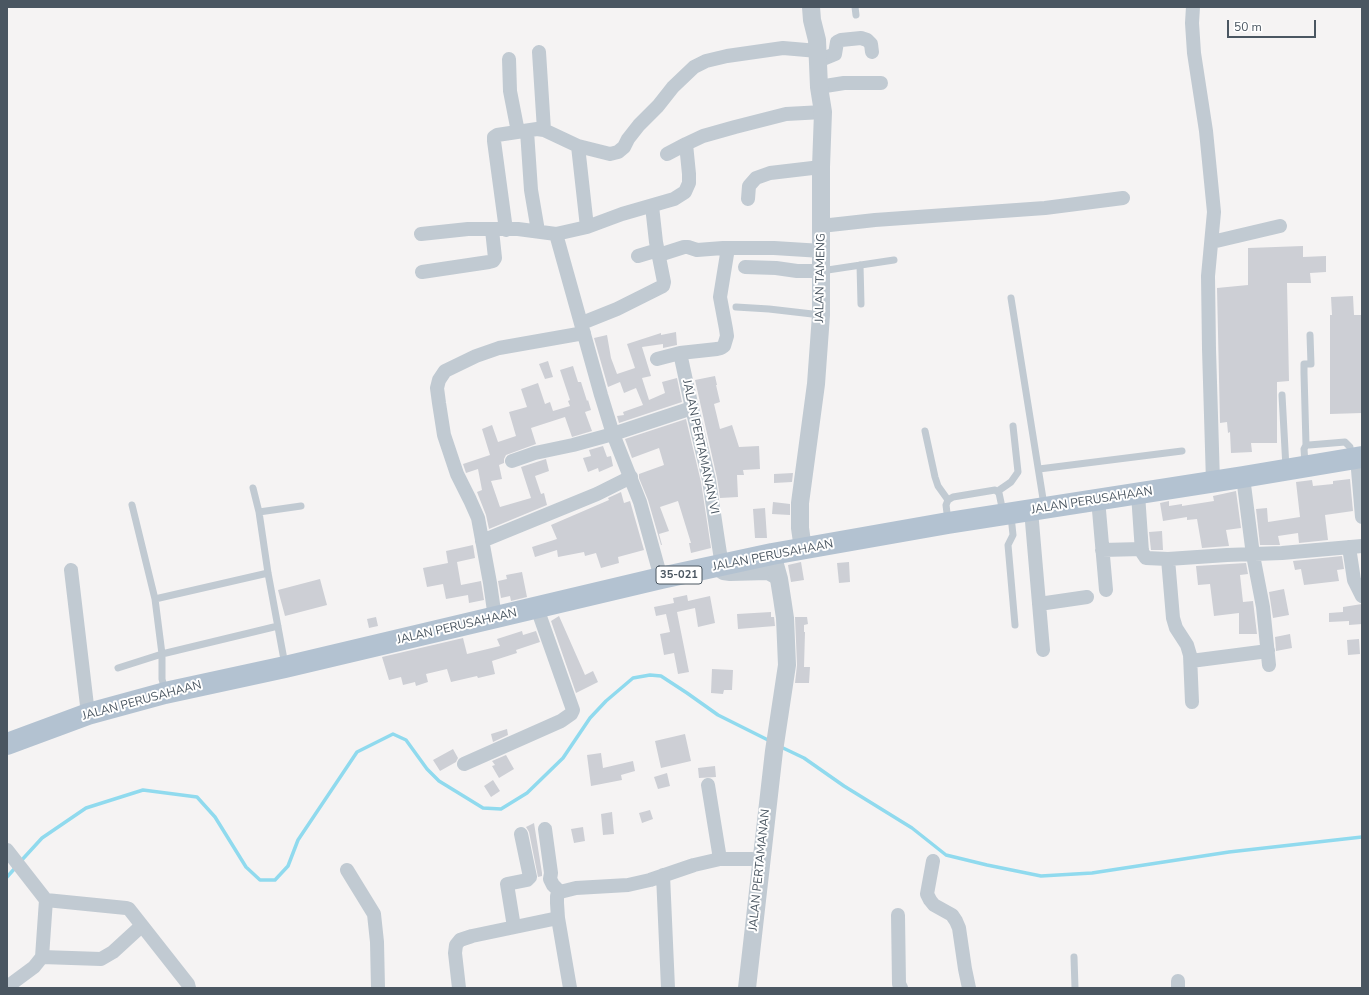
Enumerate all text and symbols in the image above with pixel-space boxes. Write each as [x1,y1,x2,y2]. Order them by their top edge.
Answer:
scale bar [1229,12,1318,38]
text: 50 m [1234,19,1262,35]
street label: JALAN TAMENG [813,233,829,323]
street label: JALAN PERTAMANAN VI [679,379,721,515]
street label: JALAN PERUSAHAAN [1030,484,1154,518]
street label: JALAN PERUSAHAAN [711,537,835,575]
road number: 35-021 [656,566,702,584]
street label: JALAN PERUSAHAAN [396,606,518,648]
street label: JALAN PERUSAHAAN [81,678,203,724]
street label: JALAN PERTAMANAN [746,808,774,932]

